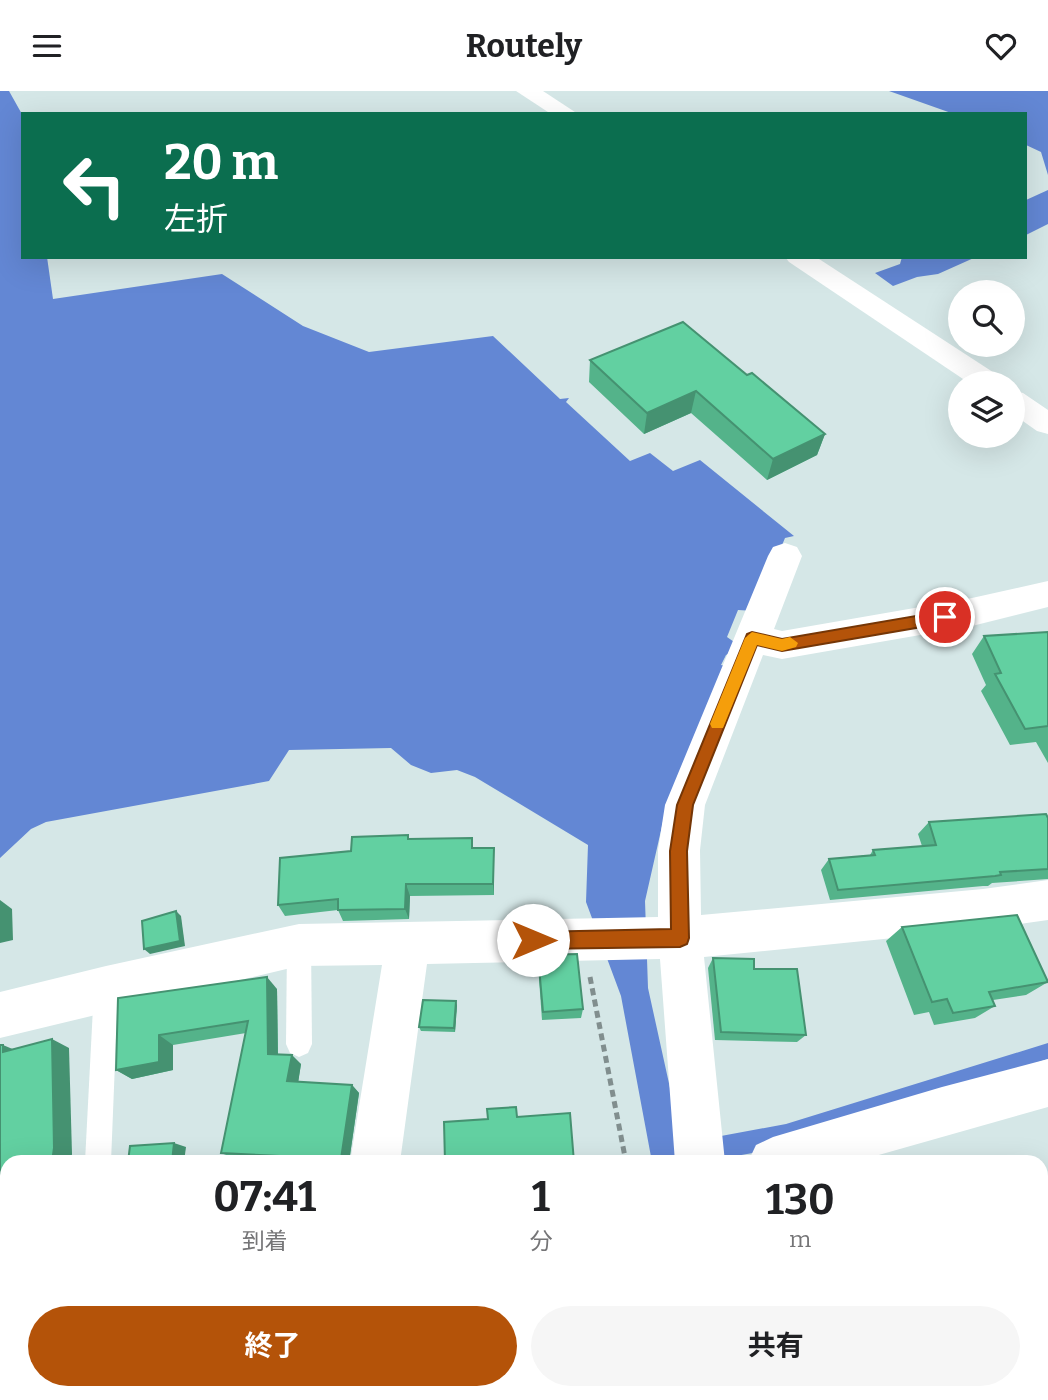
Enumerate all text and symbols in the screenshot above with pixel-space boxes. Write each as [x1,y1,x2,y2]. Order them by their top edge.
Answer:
icon: menu [28,27,66,65]
text: Routely [466,27,582,65]
icon: heart [982,27,1020,65]
text: 20 m [164,133,278,192]
icon: left [49,140,140,231]
text: 左折 [164,200,228,238]
map controls [948,280,1025,448]
button: search [948,280,1025,357]
button: layers [948,371,1025,448]
pin [915,587,975,647]
icon: arrive [926,598,964,636]
position arrow [496,903,570,977]
text: 07:41 [213,1172,316,1222]
text: 1 [532,1172,550,1222]
text: 130 [766,1175,835,1225]
text: m [789,1225,811,1253]
text: 到着 [242,1227,288,1255]
text: 分 [529,1227,552,1255]
button: 終了 [28,1306,517,1386]
button: 共有 [531,1306,1020,1386]

